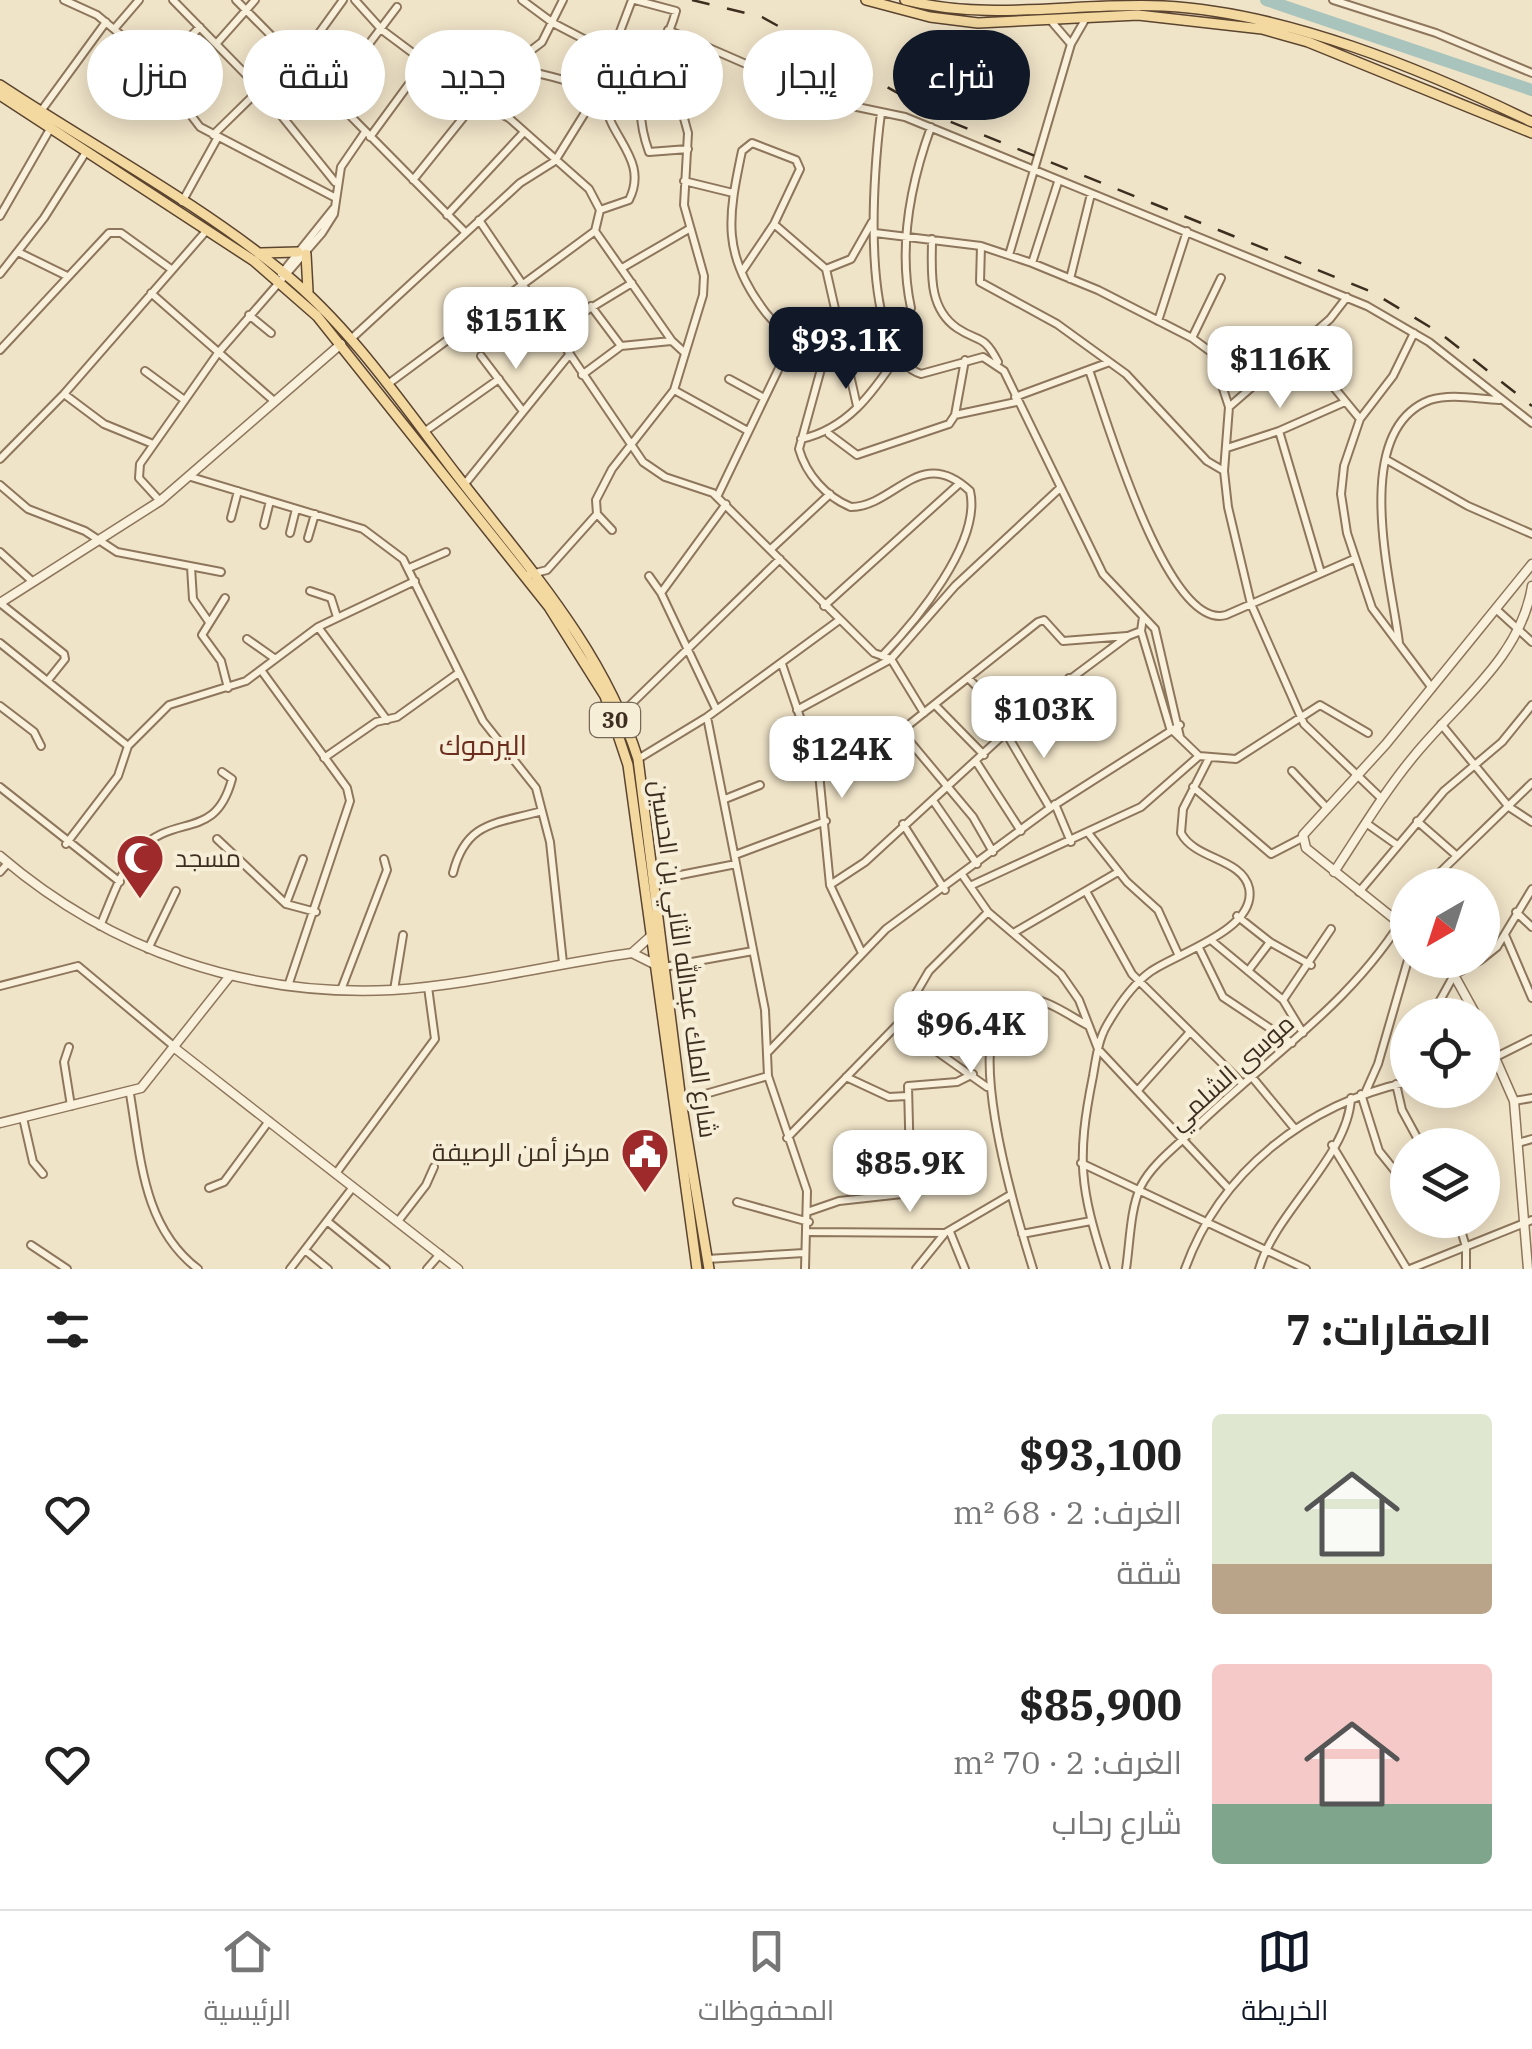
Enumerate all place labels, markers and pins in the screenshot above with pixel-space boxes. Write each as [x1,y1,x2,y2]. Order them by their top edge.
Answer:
pin: $151K [446,287,586,372]
pin: $93.1K [765,307,927,392]
pin: $116K [1210,326,1350,411]
pin: $103K [974,676,1114,761]
pin: $124K [772,716,912,801]
mosque icon: مسجد [114,832,166,900]
place label: مسجد [175,841,241,874]
pin: $96.4K [890,991,1052,1076]
public building icon: مركز أمن الرصيفة [619,1126,671,1194]
pin: $85.9K [829,1130,991,1215]
place label: مركز أمن الرصيفة [432,1135,610,1168]

